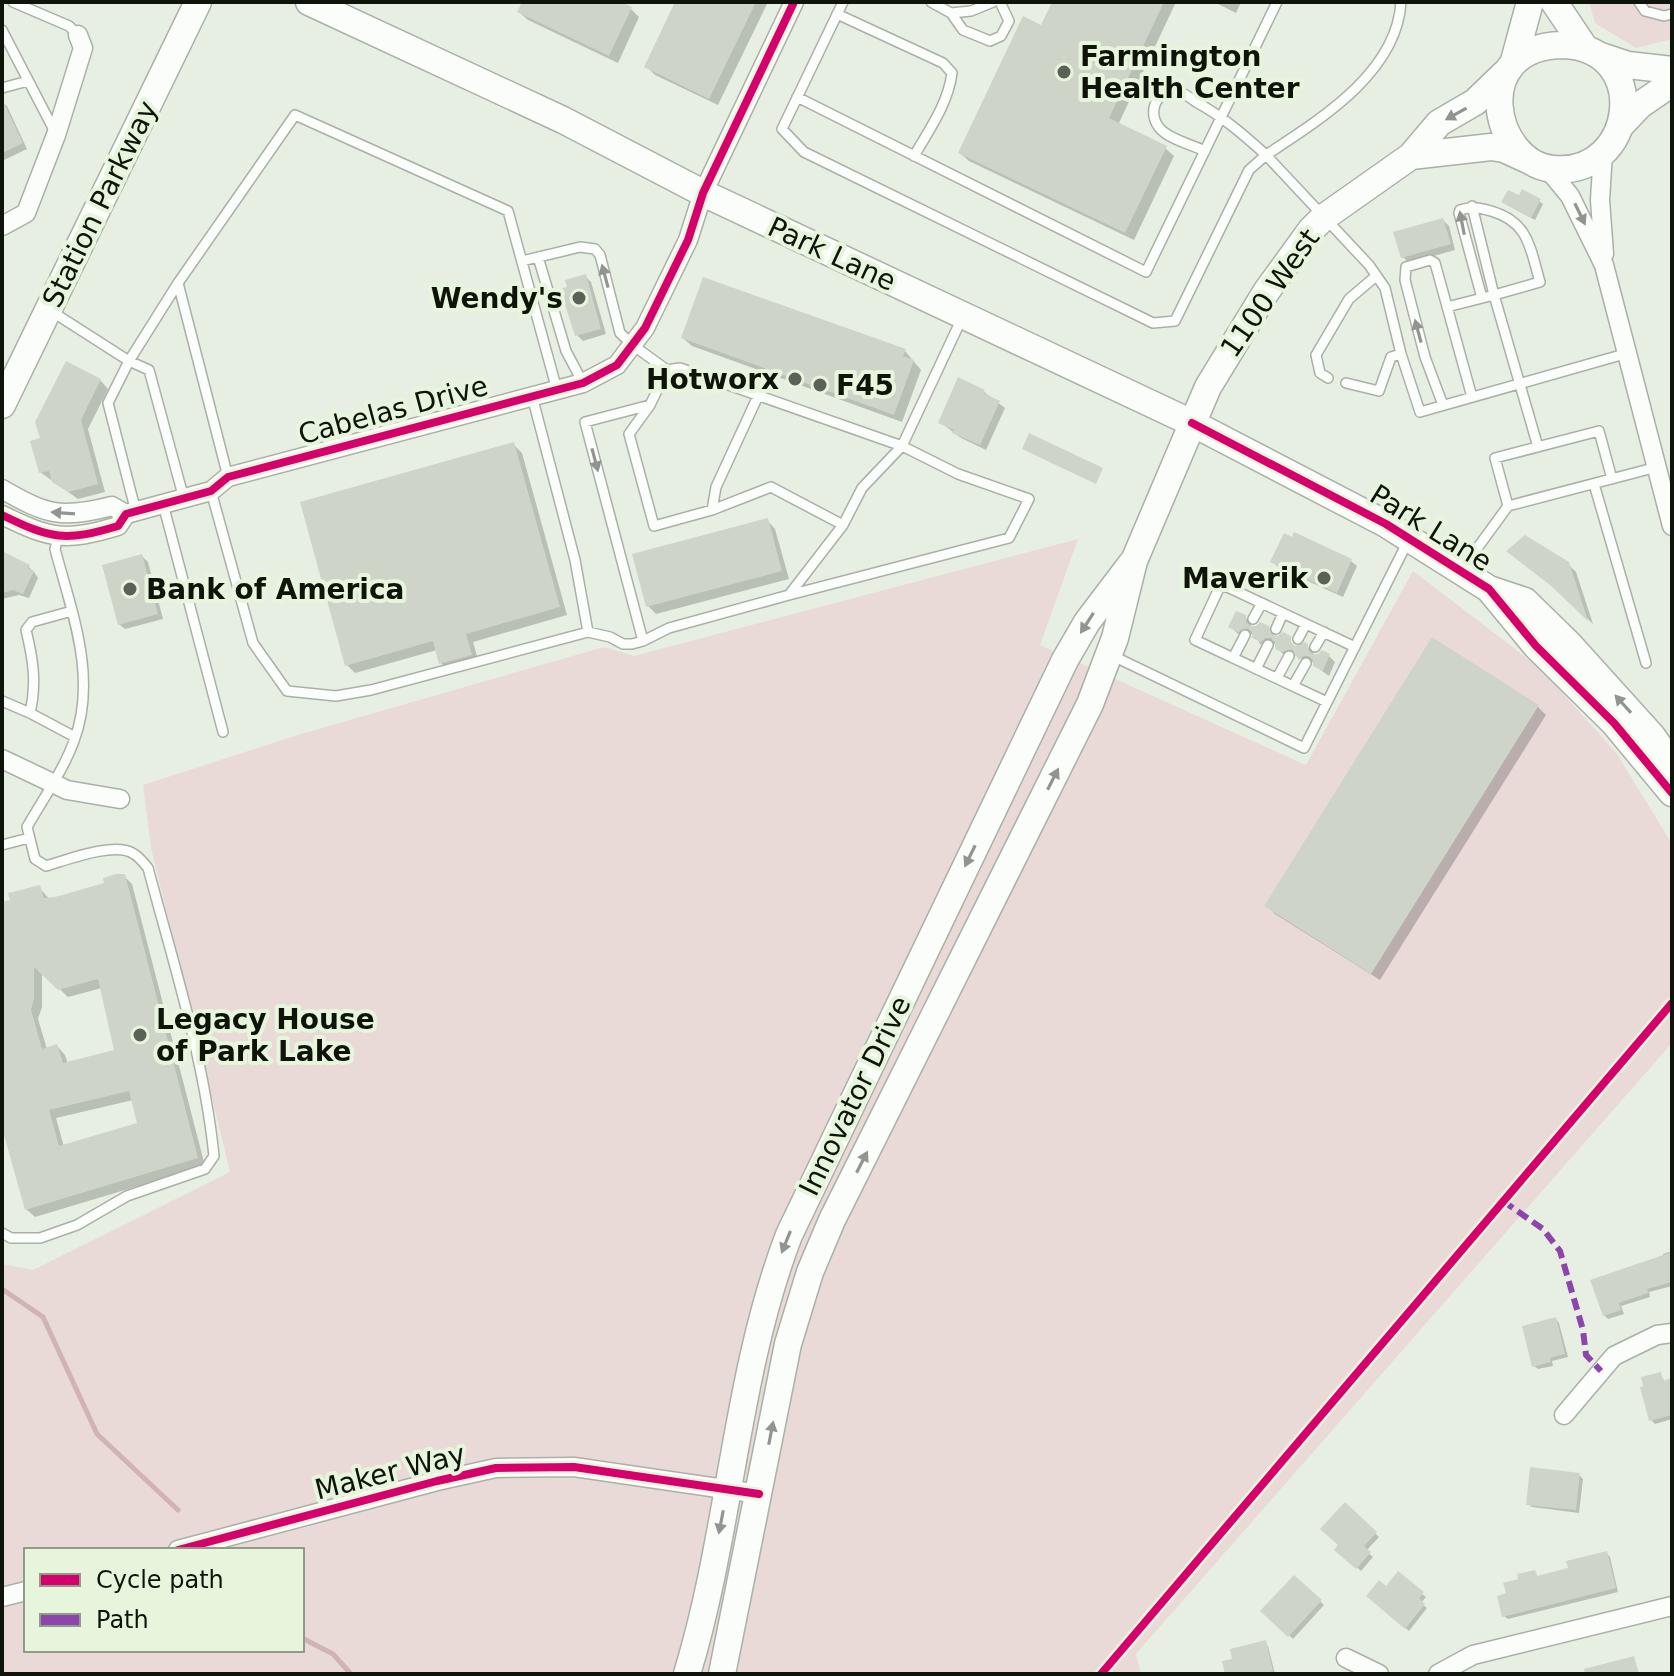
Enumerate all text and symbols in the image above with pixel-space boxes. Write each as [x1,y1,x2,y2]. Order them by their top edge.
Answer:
place label: Farmington Health Center [1080,40,1300,105]
marker: Farmington Health Center [1055,63,1073,81]
street label: Station Parkway [36,95,164,313]
one-way arrow [1445,107,1467,121]
one-way arrow [1573,203,1586,226]
street label: Park Lane [763,210,901,298]
one-way arrow [1456,211,1468,236]
street label: 1100 West [1214,222,1326,363]
one-way arrow [599,263,611,288]
place label: Wendy's [431,282,563,315]
marker: Wendy's [570,289,588,307]
one-way arrow [1412,319,1424,344]
place label: Hotworx [646,363,779,396]
street label: Cabelas Drive [295,369,491,451]
place label: F45 [836,369,894,402]
marker: Hotworx [786,370,804,388]
marker: F45 [811,376,829,394]
one-way arrow [590,448,602,473]
street label: Park Lane [1364,478,1498,578]
one-way arrow [50,506,75,519]
place label: Maverik [1182,562,1309,595]
marker: Maverik [1315,569,1333,587]
place label: Bank of America [146,573,404,606]
marker: Bank of America [121,580,139,598]
one-way arrow [1079,613,1094,634]
one-way arrow [1614,694,1632,713]
one-way arrow [1046,767,1060,790]
one-way arrow [963,844,977,867]
street label: Innovator Drive [792,991,918,1201]
place label: Legacy House of Park Lake [156,1003,375,1068]
marker: Legacy House of Park Lake [131,1026,149,1044]
one-way arrow [855,1150,869,1173]
one-way arrow [780,1230,793,1254]
one-way arrow [766,1420,778,1445]
street label: Maker Way [311,1437,469,1507]
one-way arrow [714,1510,726,1535]
legend [24,1548,304,1652]
text: Cycle path [96,1566,224,1594]
text: Path [96,1606,149,1634]

